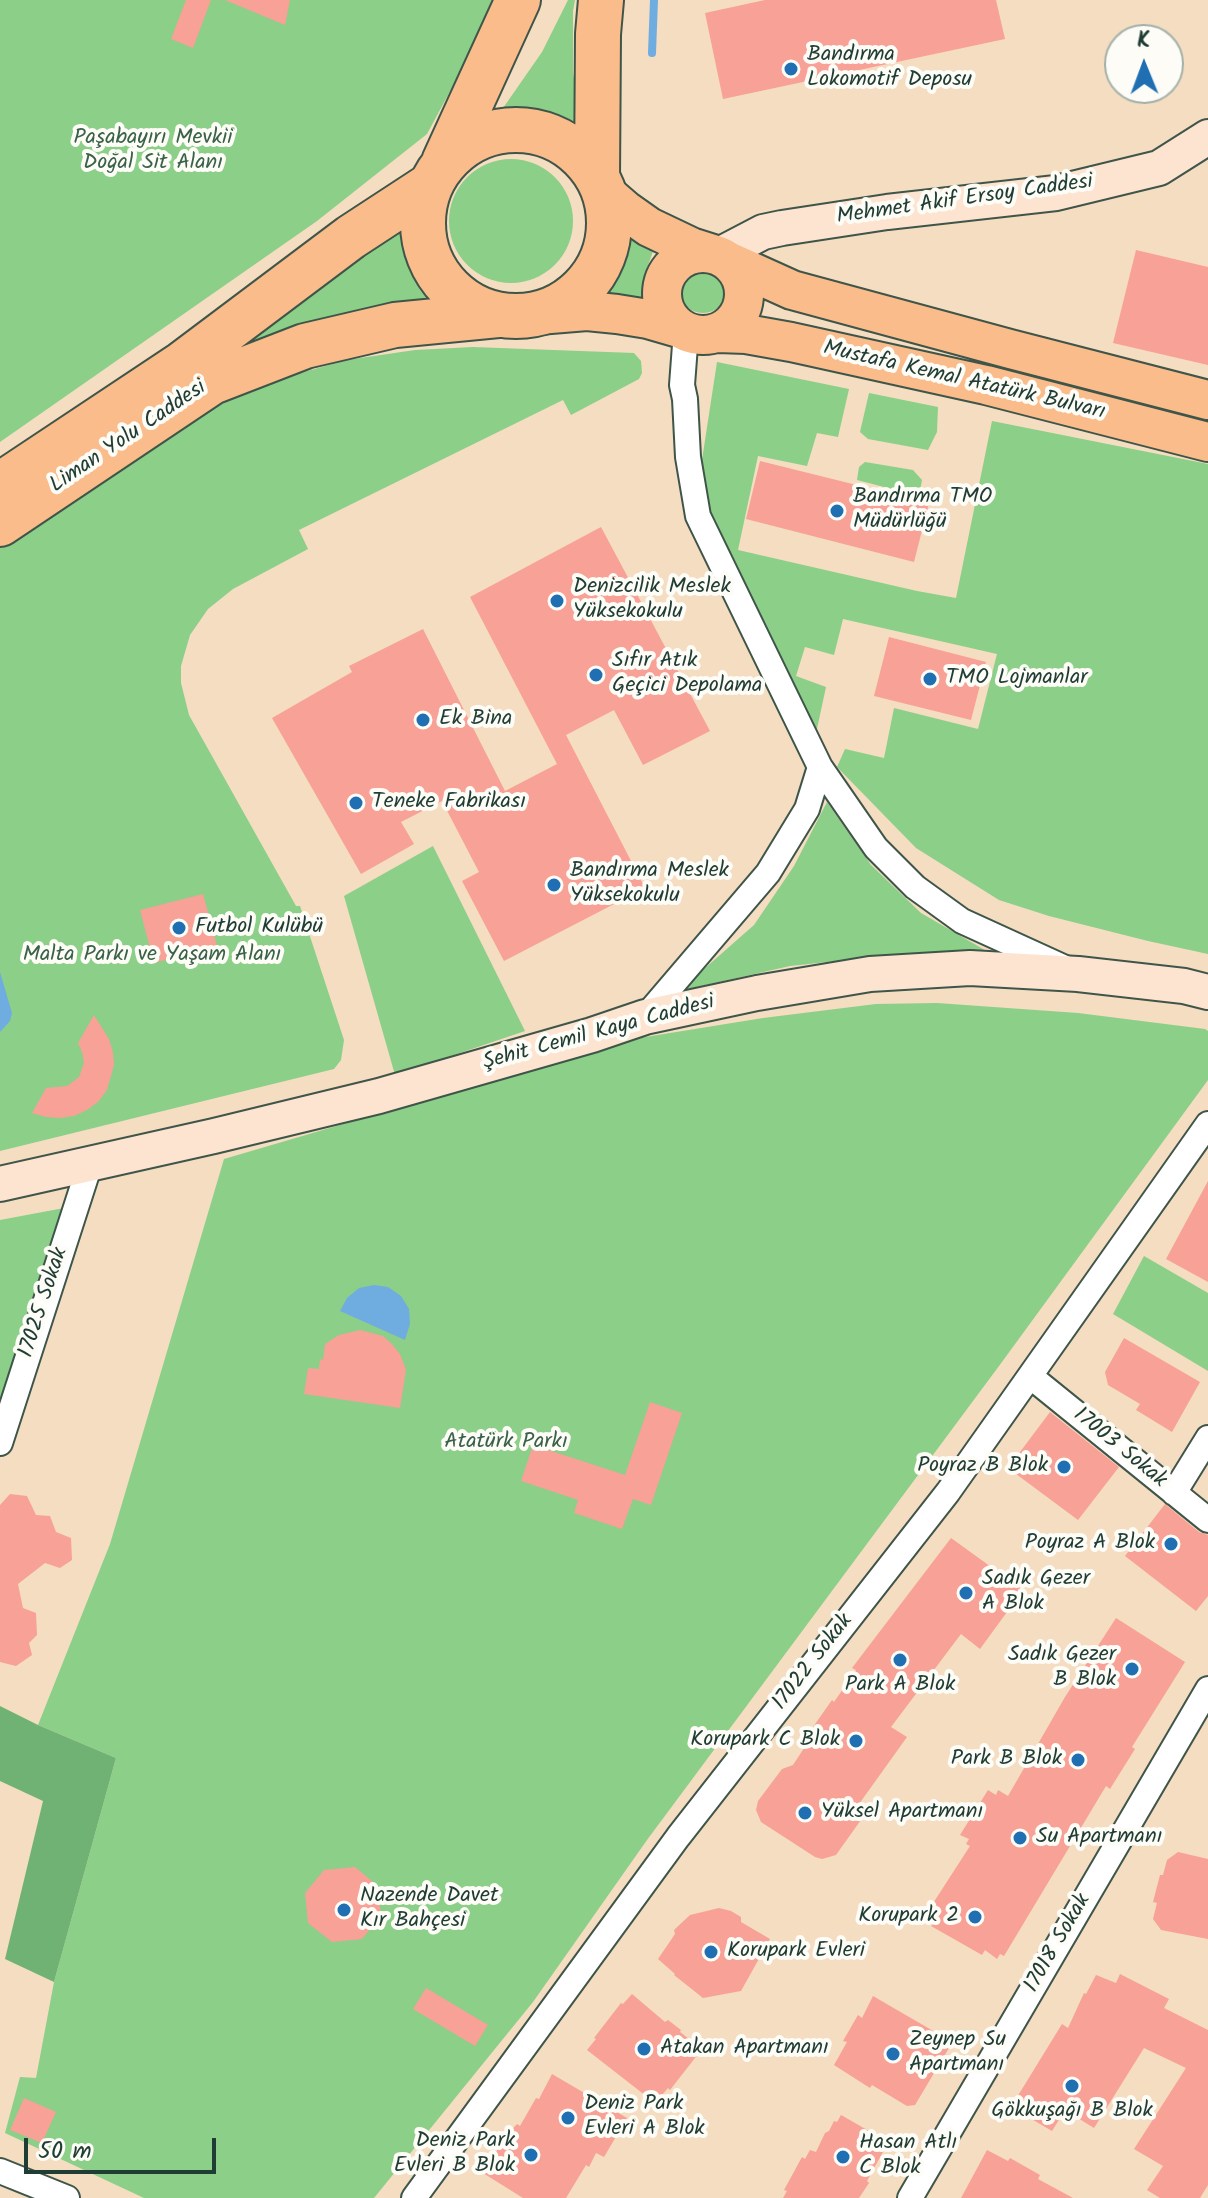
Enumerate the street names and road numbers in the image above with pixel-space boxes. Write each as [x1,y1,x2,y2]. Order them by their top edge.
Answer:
street label: Mehmet Akif Ersoy Caddesi [835,170,1095,232]
street label: Mustafa Kemal Atatürk Bulvarı [820,337,1108,427]
street label: Liman Yolu Caddesi [46,376,212,500]
street label: Şehit Cemil Kaya Caddesi [480,990,718,1078]
street label: 17025 Sokak [15,1245,75,1361]
street label: 17003 Sokak [1067,1403,1171,1495]
street label: 17022 Sokak [768,1610,860,1716]
street label: 17018 Sokak [1020,1890,1098,1998]

